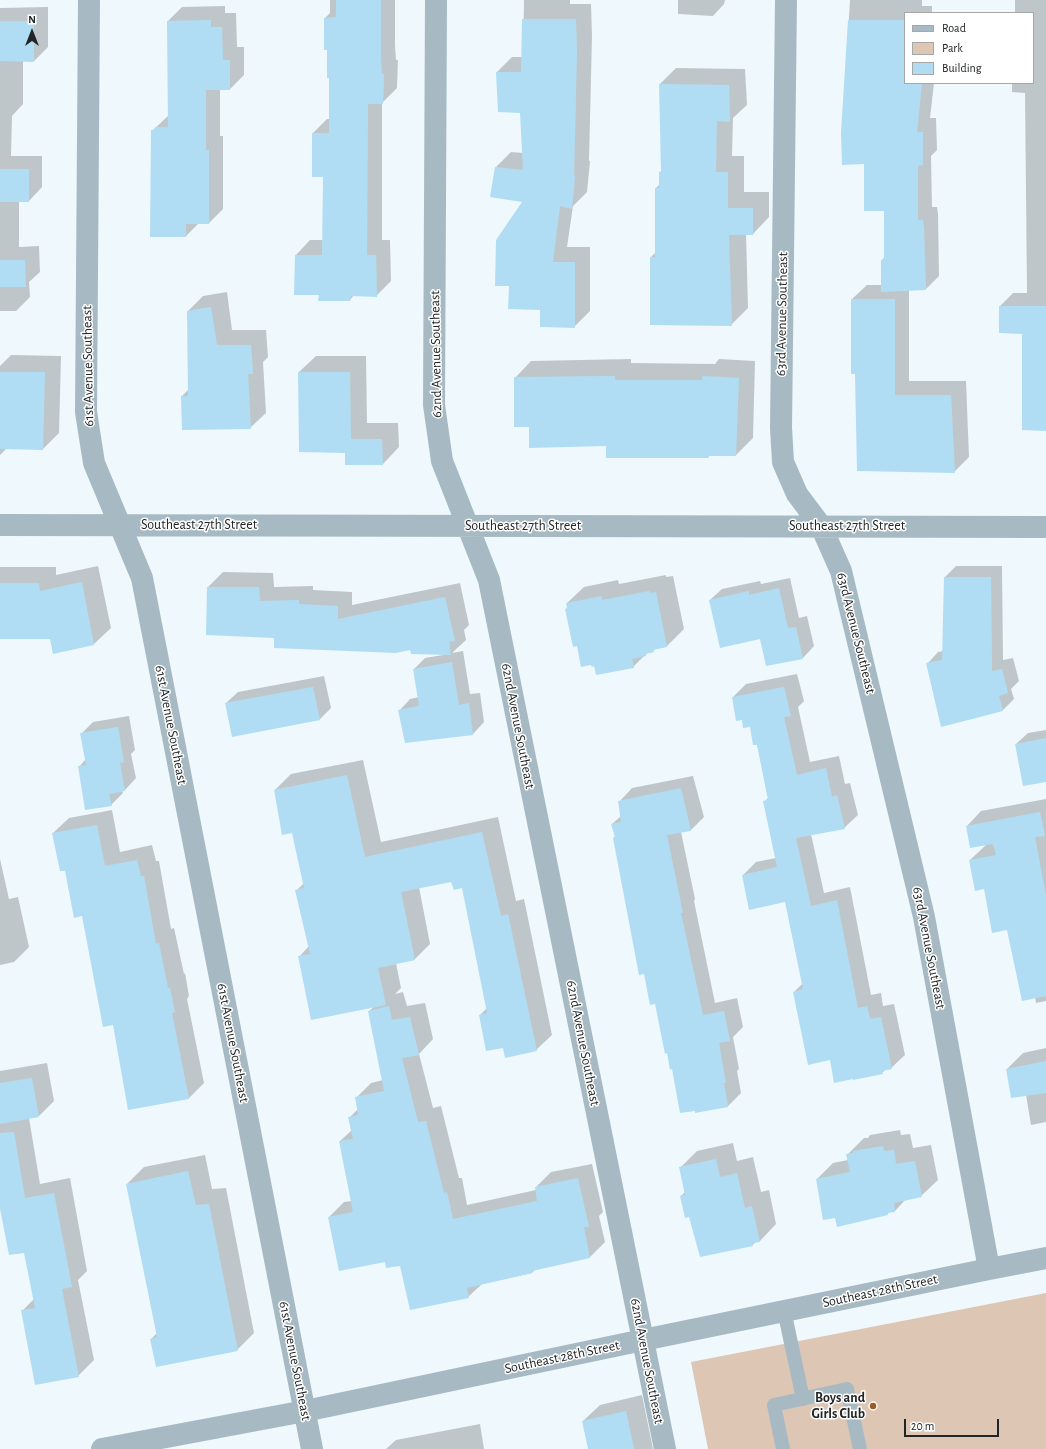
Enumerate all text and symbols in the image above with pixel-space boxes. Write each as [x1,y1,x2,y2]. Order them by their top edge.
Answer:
north arrow [12,12,52,52]
legend [904,12,1034,84]
text: N [28,14,36,25]
text: Road [942,22,966,34]
text: Park [942,42,963,54]
text: Building [942,62,982,74]
street label: 63rd Avenue Southeast [773,252,791,376]
street label: 62nd Avenue Southeast [426,290,446,418]
street label: 61st Avenue Southeast [79,305,97,427]
street label: Southeast 27th Street [141,517,257,533]
street label: Southeast 27th Street [465,518,581,534]
street label: Southeast 27th Street [789,518,905,534]
street label: 63rd Avenue Southeast [833,571,879,695]
street label: 62nd Avenue Southeast [498,662,538,790]
street label: 61st Avenue Southeast [151,664,191,786]
street label: 63rd Avenue Southeast [909,885,949,1011]
street label: 62nd Avenue Southeast [563,979,603,1107]
street label: 61st Avenue Southeast [213,982,253,1104]
street label: Southeast 28th Street [821,1271,939,1311]
street label: 62nd Avenue Southeast [627,1297,667,1425]
street label: 61st Avenue Southeast [275,1300,315,1422]
street label: Southeast 28th Street [503,1337,621,1377]
place label: Boys and Girls Club [811,1390,865,1422]
marker: Boys and Girls Club [868,1401,878,1411]
scale bar [906,1411,1001,1437]
text: 20 m [911,1420,934,1432]

